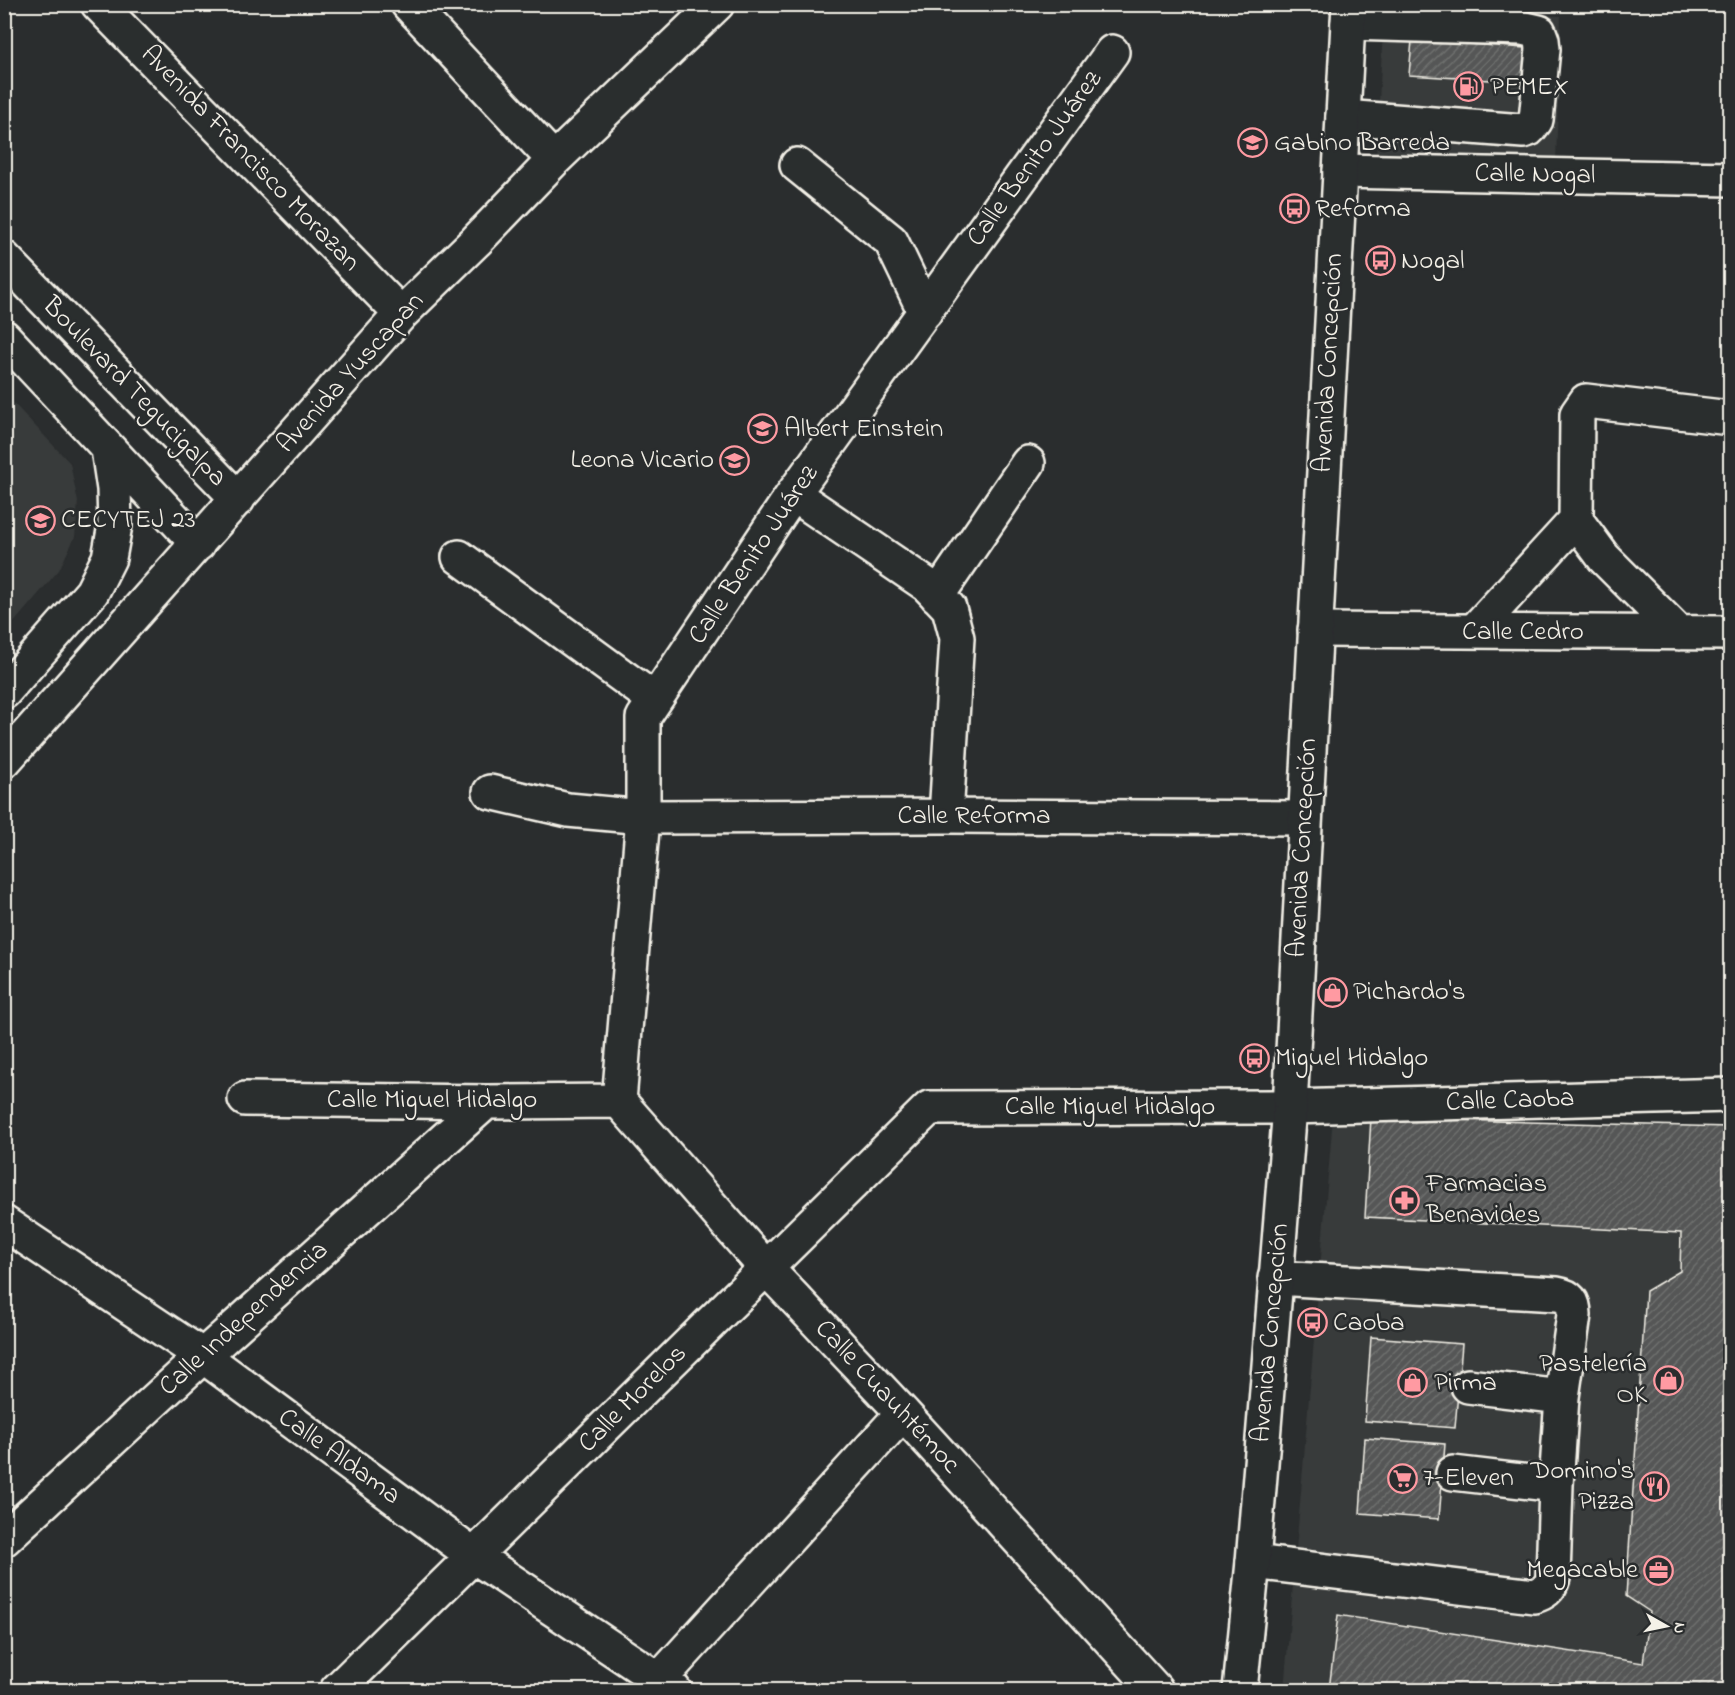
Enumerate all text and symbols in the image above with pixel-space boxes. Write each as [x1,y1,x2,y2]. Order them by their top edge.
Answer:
street label: Avenida Francisco Morazan [131,37,369,281]
street label: Calle Benito Juárez [958,62,1113,255]
place label: PEMEX [1490,68,1569,107]
fuel station icon: PEMEX [1453,71,1485,103]
place label: Gabino Barreda [1274,124,1450,163]
school or university icon: Gabino Barreda [1237,127,1269,159]
street label: Calle Nogal [1474,154,1596,196]
place label: Reforma [1315,190,1411,229]
bus stop icon: Reforma [1278,193,1310,225]
place label: Nogal [1401,242,1465,281]
bus stop icon: Nogal [1364,245,1396,277]
street label: Avenida Concepción [1304,252,1354,474]
street label: Avenida Yuscapan [268,284,434,462]
street label: Boulevard Tegucigalpa [32,287,236,496]
place label: Albert Einstein [784,410,943,449]
school or university icon: Albert Einstein [747,413,779,445]
place label: Leona Vicario [570,441,714,480]
school or university icon: Leona Vicario [719,444,751,476]
street label: Calle Benito Juárez [679,457,829,653]
place label: CECYTEJ 23 [61,501,196,540]
school or university icon: CECYTEJ 23 [24,504,56,536]
street label: Calle Cedro [1462,613,1584,652]
street label: Avenida Concepción [1278,737,1328,959]
street label: Calle Reforma [897,797,1051,836]
place label: Pichardo's [1353,973,1465,1012]
shop icon: Pichardo's [1316,976,1348,1008]
place label: Miguel Hidalgo [1275,1039,1428,1078]
bus stop icon: Miguel Hidalgo [1238,1042,1270,1074]
street label: Calle Caoba [1445,1079,1575,1123]
street label: Calle Miguel Hidalgo [327,1081,537,1120]
street label: Calle Miguel Hidalgo [1005,1088,1215,1127]
place label: Farmacias Benavides [1425,1165,1547,1235]
pharmacy icon: Farmacias Benavides [1389,1184,1421,1216]
street label: Avenida Concepción [1242,1222,1300,1444]
street label: Calle Independencia [151,1232,337,1406]
place label: Caoba [1333,1304,1404,1343]
bus stop icon: Caoba [1296,1307,1328,1339]
street label: Calle Cuauhtémoc [805,1311,969,1483]
street label: Calle Morelos [570,1336,696,1462]
place label: Pastelería OK [1539,1345,1648,1415]
place label: Pirma [1434,1364,1497,1403]
shop icon: Pastelería OK [1652,1364,1684,1396]
shop icon: Pirma [1397,1367,1429,1399]
street label: Calle Aldama [269,1399,409,1515]
place label: Domino's Pizza [1529,1452,1634,1522]
place label: 7-Eleven [1423,1459,1514,1498]
supermarket icon: 7-Eleven [1386,1462,1418,1494]
restaurant icon: Domino's Pizza [1639,1471,1671,1503]
place label: Megacable [1526,1551,1639,1590]
office icon: Megacable [1643,1554,1675,1586]
north arrow [1636,1596,1696,1656]
text: N [1666,1621,1692,1635]

